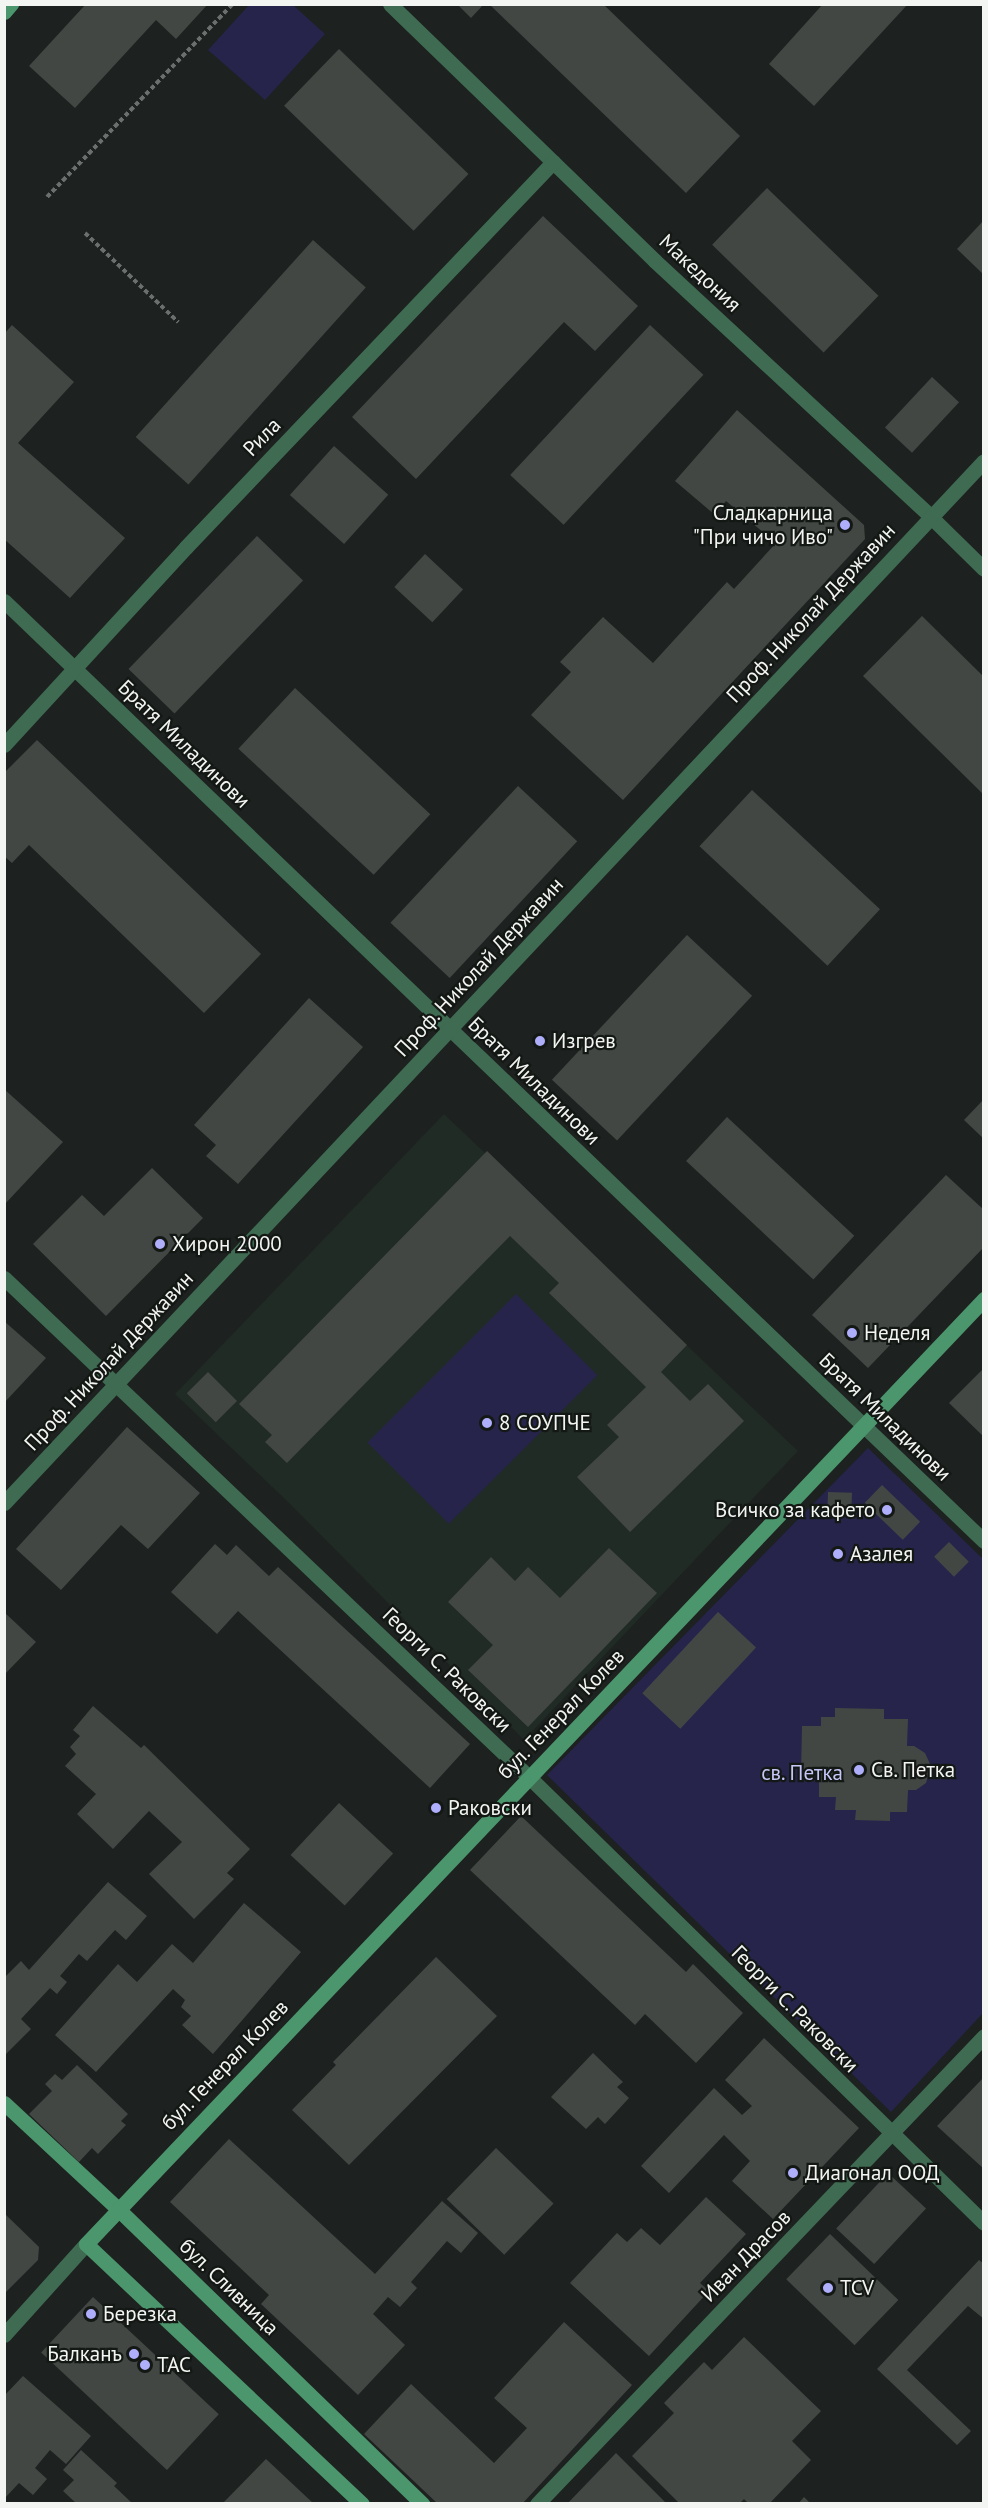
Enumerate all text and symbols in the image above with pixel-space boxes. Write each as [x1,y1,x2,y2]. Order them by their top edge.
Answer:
street label: Македония [654,229,746,317]
street label: Рила [238,413,286,461]
place label: Сладкарница "При чичо Иво" [693,500,833,550]
street label: Проф. Николай Державин [721,517,901,709]
marker: Сладкарница "При чичо Иво" [838,518,852,532]
street label: Братя Миладинови [113,675,255,813]
street label: Проф. Николай Державин [389,871,569,1063]
street label: Братя Миладинови [463,1012,605,1150]
place label: Изгрев [552,1028,616,1054]
marker: Изгрев [533,1034,547,1048]
place label: Хирон 2000 [172,1231,282,1257]
marker: Хирон 2000 [153,1237,167,1251]
street label: Проф. Николай Державин [19,1265,199,1457]
place label: Неделя [864,1320,930,1346]
marker: Неделя [845,1326,859,1340]
street label: Братя Миладинови [814,1348,956,1486]
place label: 8 СОУПЧЕ [499,1410,591,1436]
marker: 8 СОУПЧЕ [480,1416,494,1430]
place label: Всичко за кафето [715,1497,875,1523]
marker: Всичко за кафето [880,1503,894,1517]
place label: Азалея [850,1541,913,1567]
marker: Азалея [831,1547,845,1561]
street label: Георги С. Раковски [377,1602,517,1738]
street label: бул. Генерал Колев [492,1643,630,1785]
place label: Св. Петка [871,1757,957,1783]
park label: св. Петка [760,1760,844,1786]
marker: Св. Петка [852,1763,866,1777]
place label: Раковски [448,1795,532,1821]
marker: Раковски [429,1801,443,1815]
street label: Георги С. Раковски [726,1940,864,2078]
street label: бул. Генерал Колев [156,1994,294,2136]
place label: Диагонал ООД [805,2160,940,2186]
marker: Диагонал ООД [786,2166,800,2180]
street label: Иван Драсов [696,2205,796,2307]
street label: бул. Сливница [174,2233,284,2341]
place label: TCV [840,2275,874,2301]
marker: TCV [821,2281,835,2295]
place label: Березка [103,2301,177,2327]
marker: Березка [84,2307,98,2321]
place label: Балканъ [47,2341,122,2367]
marker: Балканъ [127,2347,141,2361]
place label: TAC [157,2352,191,2378]
marker: TAC [138,2358,152,2372]

